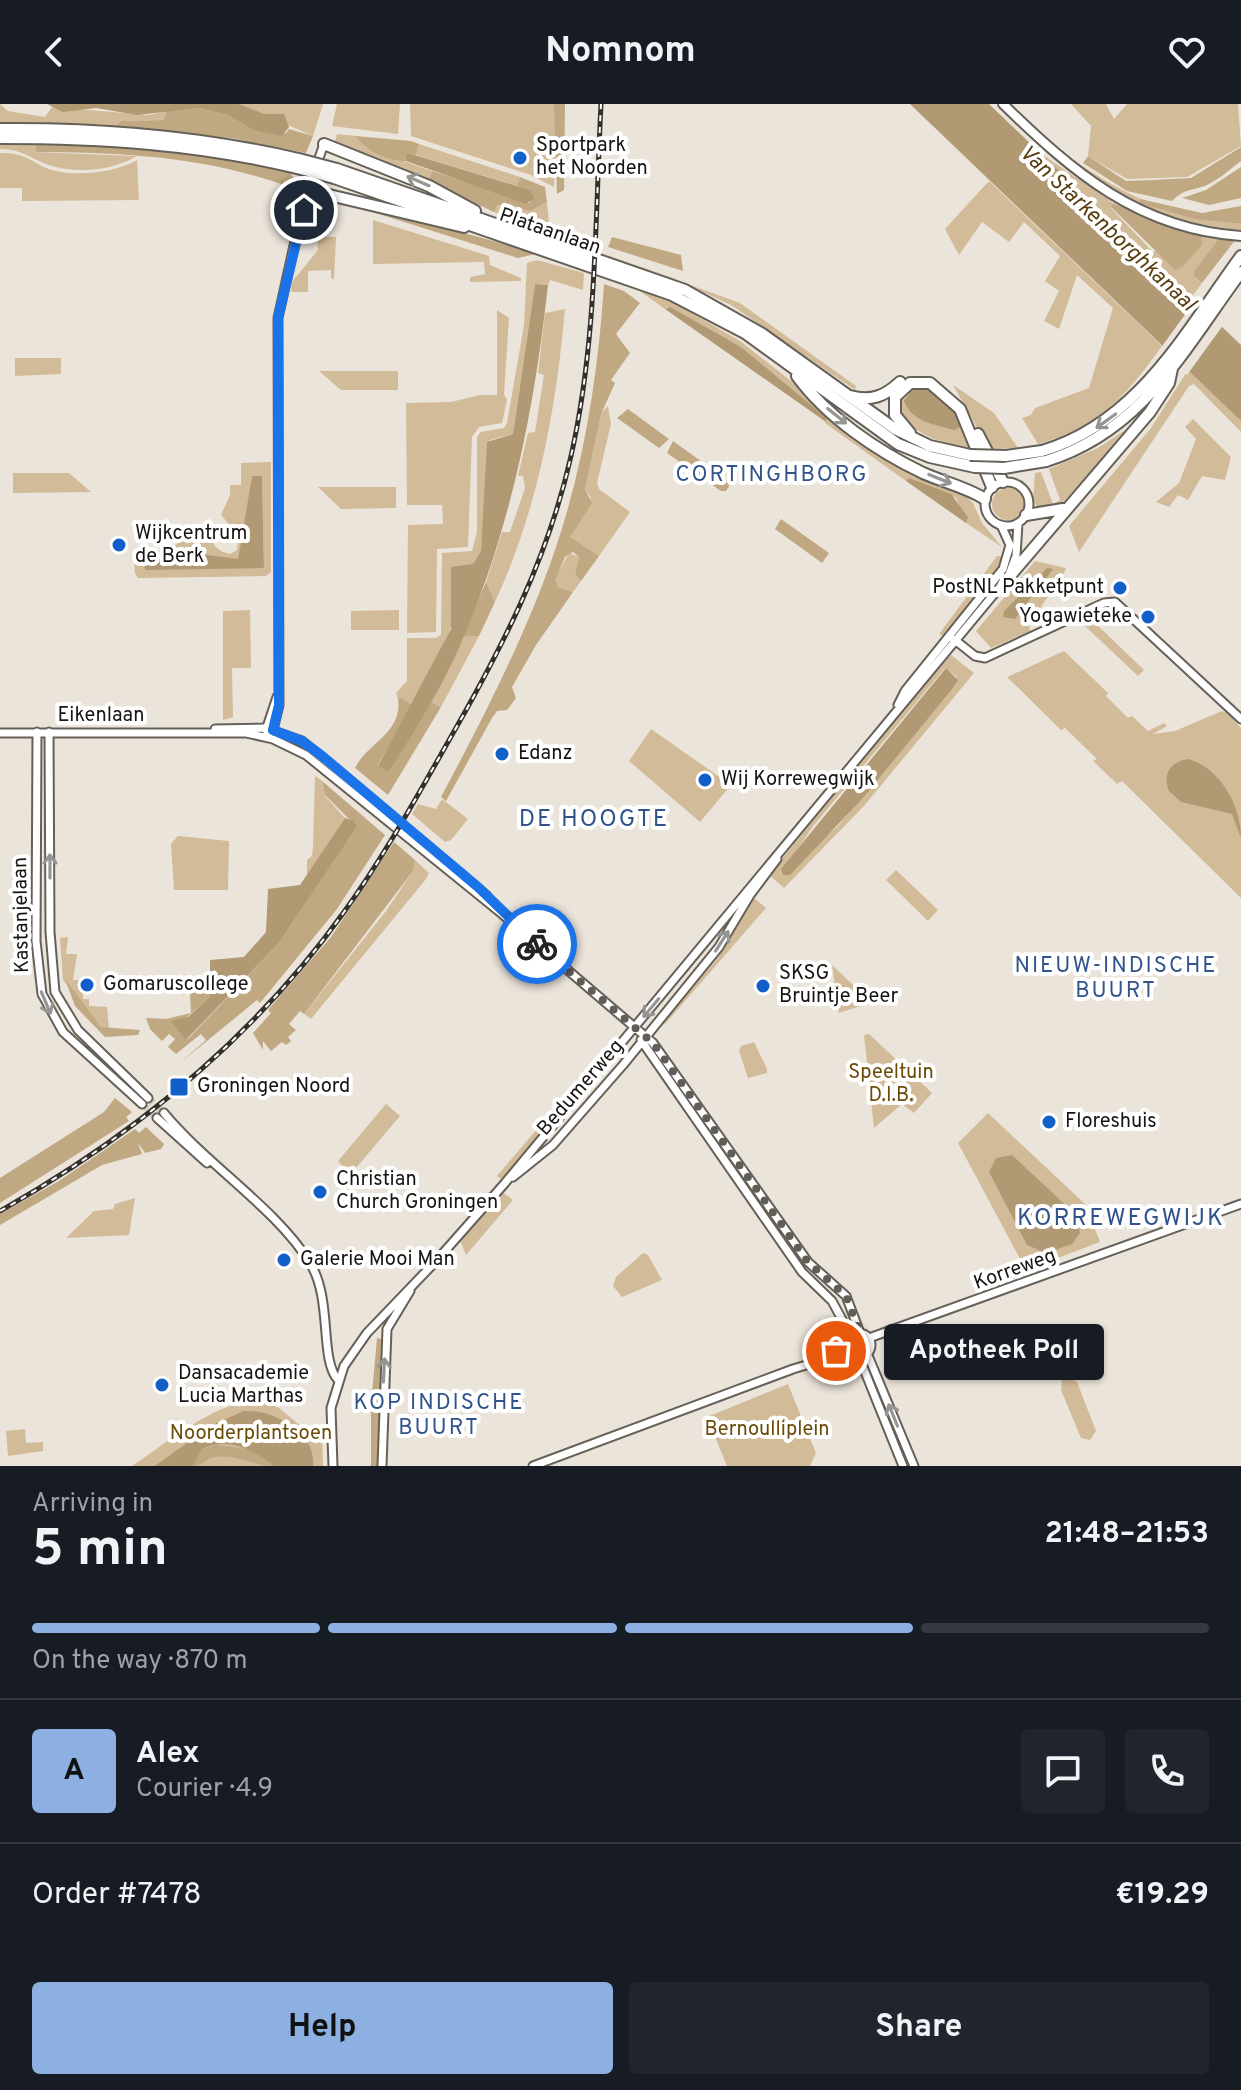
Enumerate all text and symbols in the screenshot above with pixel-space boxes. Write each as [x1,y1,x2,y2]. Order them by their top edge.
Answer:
text: Nomnom [545,29,696,75]
icon: back [32,30,76,74]
icon: heart [1165,30,1209,74]
place label: Sportpark het Noorden [536,133,648,182]
water label: Van Starkenborghkanaal [1013,140,1202,319]
marker: Sportpark het Noorden [511,149,529,167]
one-way arrow [407,173,431,188]
pin [270,176,338,244]
icon: home [282,188,326,232]
street label: Plataanlaan [496,202,604,262]
one-way arrow [827,407,847,425]
one-way arrow [1096,412,1117,429]
district label: CORTINGHBORG [676,462,868,489]
one-way arrow [927,473,952,488]
place label: Wijkcentrum de Berk [135,521,247,570]
marker: Wijkcentrum de Berk [110,536,128,554]
place label: PostNL Pakketpunt [932,575,1104,601]
marker: PostNL Pakketpunt [1111,579,1129,597]
place label: Yogawieteke [1019,604,1132,630]
marker: Yogawieteke [1139,608,1157,626]
street label: Eikenlaan [57,703,145,729]
place label: Edanz [518,741,573,767]
marker: Edanz [493,745,511,763]
place label: Wij Korrewegwijk [721,767,875,793]
marker: Wij Korrewegwijk [696,771,714,789]
district label: DE HOOGTE [519,805,669,835]
one-way arrow [42,853,58,880]
street label: Kastanjelaan [8,857,36,973]
courier [497,904,577,984]
icon: bike [515,922,559,966]
one-way arrow [714,931,731,953]
district label: NIEUW-INDISCHE BUURT [1014,953,1218,1005]
place label: SKSG Bruintje Beer [779,961,898,1010]
place label: Gomaruscollege [103,972,249,998]
marker: Gomaruscollege [78,976,96,994]
marker: SKSG Bruintje Beer [754,977,772,995]
one-way arrow [40,990,55,1015]
one-way arrow [642,997,660,1018]
street label: Bedumerweg [532,1034,630,1142]
park label: Speeltuin D.I.B. [848,1060,934,1109]
place label: Groningen Noord [197,1074,350,1100]
marker: Groningen Noord [168,1076,190,1098]
place label: Floreshuis [1065,1109,1157,1135]
marker: Floreshuis [1040,1113,1058,1131]
place label: Christian Church Groningen [336,1167,498,1216]
marker: Christian Church Groningen [311,1183,329,1201]
district label: KORREWEGWIJK [1017,1204,1225,1234]
street label: Korreweg [970,1243,1060,1297]
place label: Galerie Mooi Man [300,1247,455,1273]
marker: Galerie Mooi Man [275,1251,293,1269]
pin [802,1317,870,1385]
callout: Apotheek Poll [884,1323,1104,1379]
icon: bag [814,1329,858,1373]
text: Apotheek Poll [909,1335,1079,1368]
one-way arrow [377,1357,392,1384]
place label: Dansacademie Lucia Marthas [178,1361,309,1410]
marker: Dansacademie Lucia Marthas [153,1376,171,1394]
district label: KOP INDISCHE BUURT [353,1390,525,1442]
one-way arrow [885,1403,900,1428]
park label: Bernoulliplein [704,1417,830,1443]
park label: Noorderplantsoen [170,1421,332,1447]
text: Arriving in [32,1488,153,1521]
text: 21:48–21:53 [1044,1516,1209,1553]
text: 5 min [32,1518,168,1584]
text: On the way · 870 m [32,1645,247,1678]
button: chat [1021,1729,1105,1813]
button: phone [1125,1729,1209,1813]
text: Alex [136,1736,200,1773]
text: A [63,1753,85,1790]
text: Courier · 4.9 [136,1773,273,1806]
text: Order #7478 [32,1877,202,1914]
text: €19.29 [1115,1877,1209,1914]
button: Help [32,1982,613,2074]
button: Share [629,1982,1209,2074]

